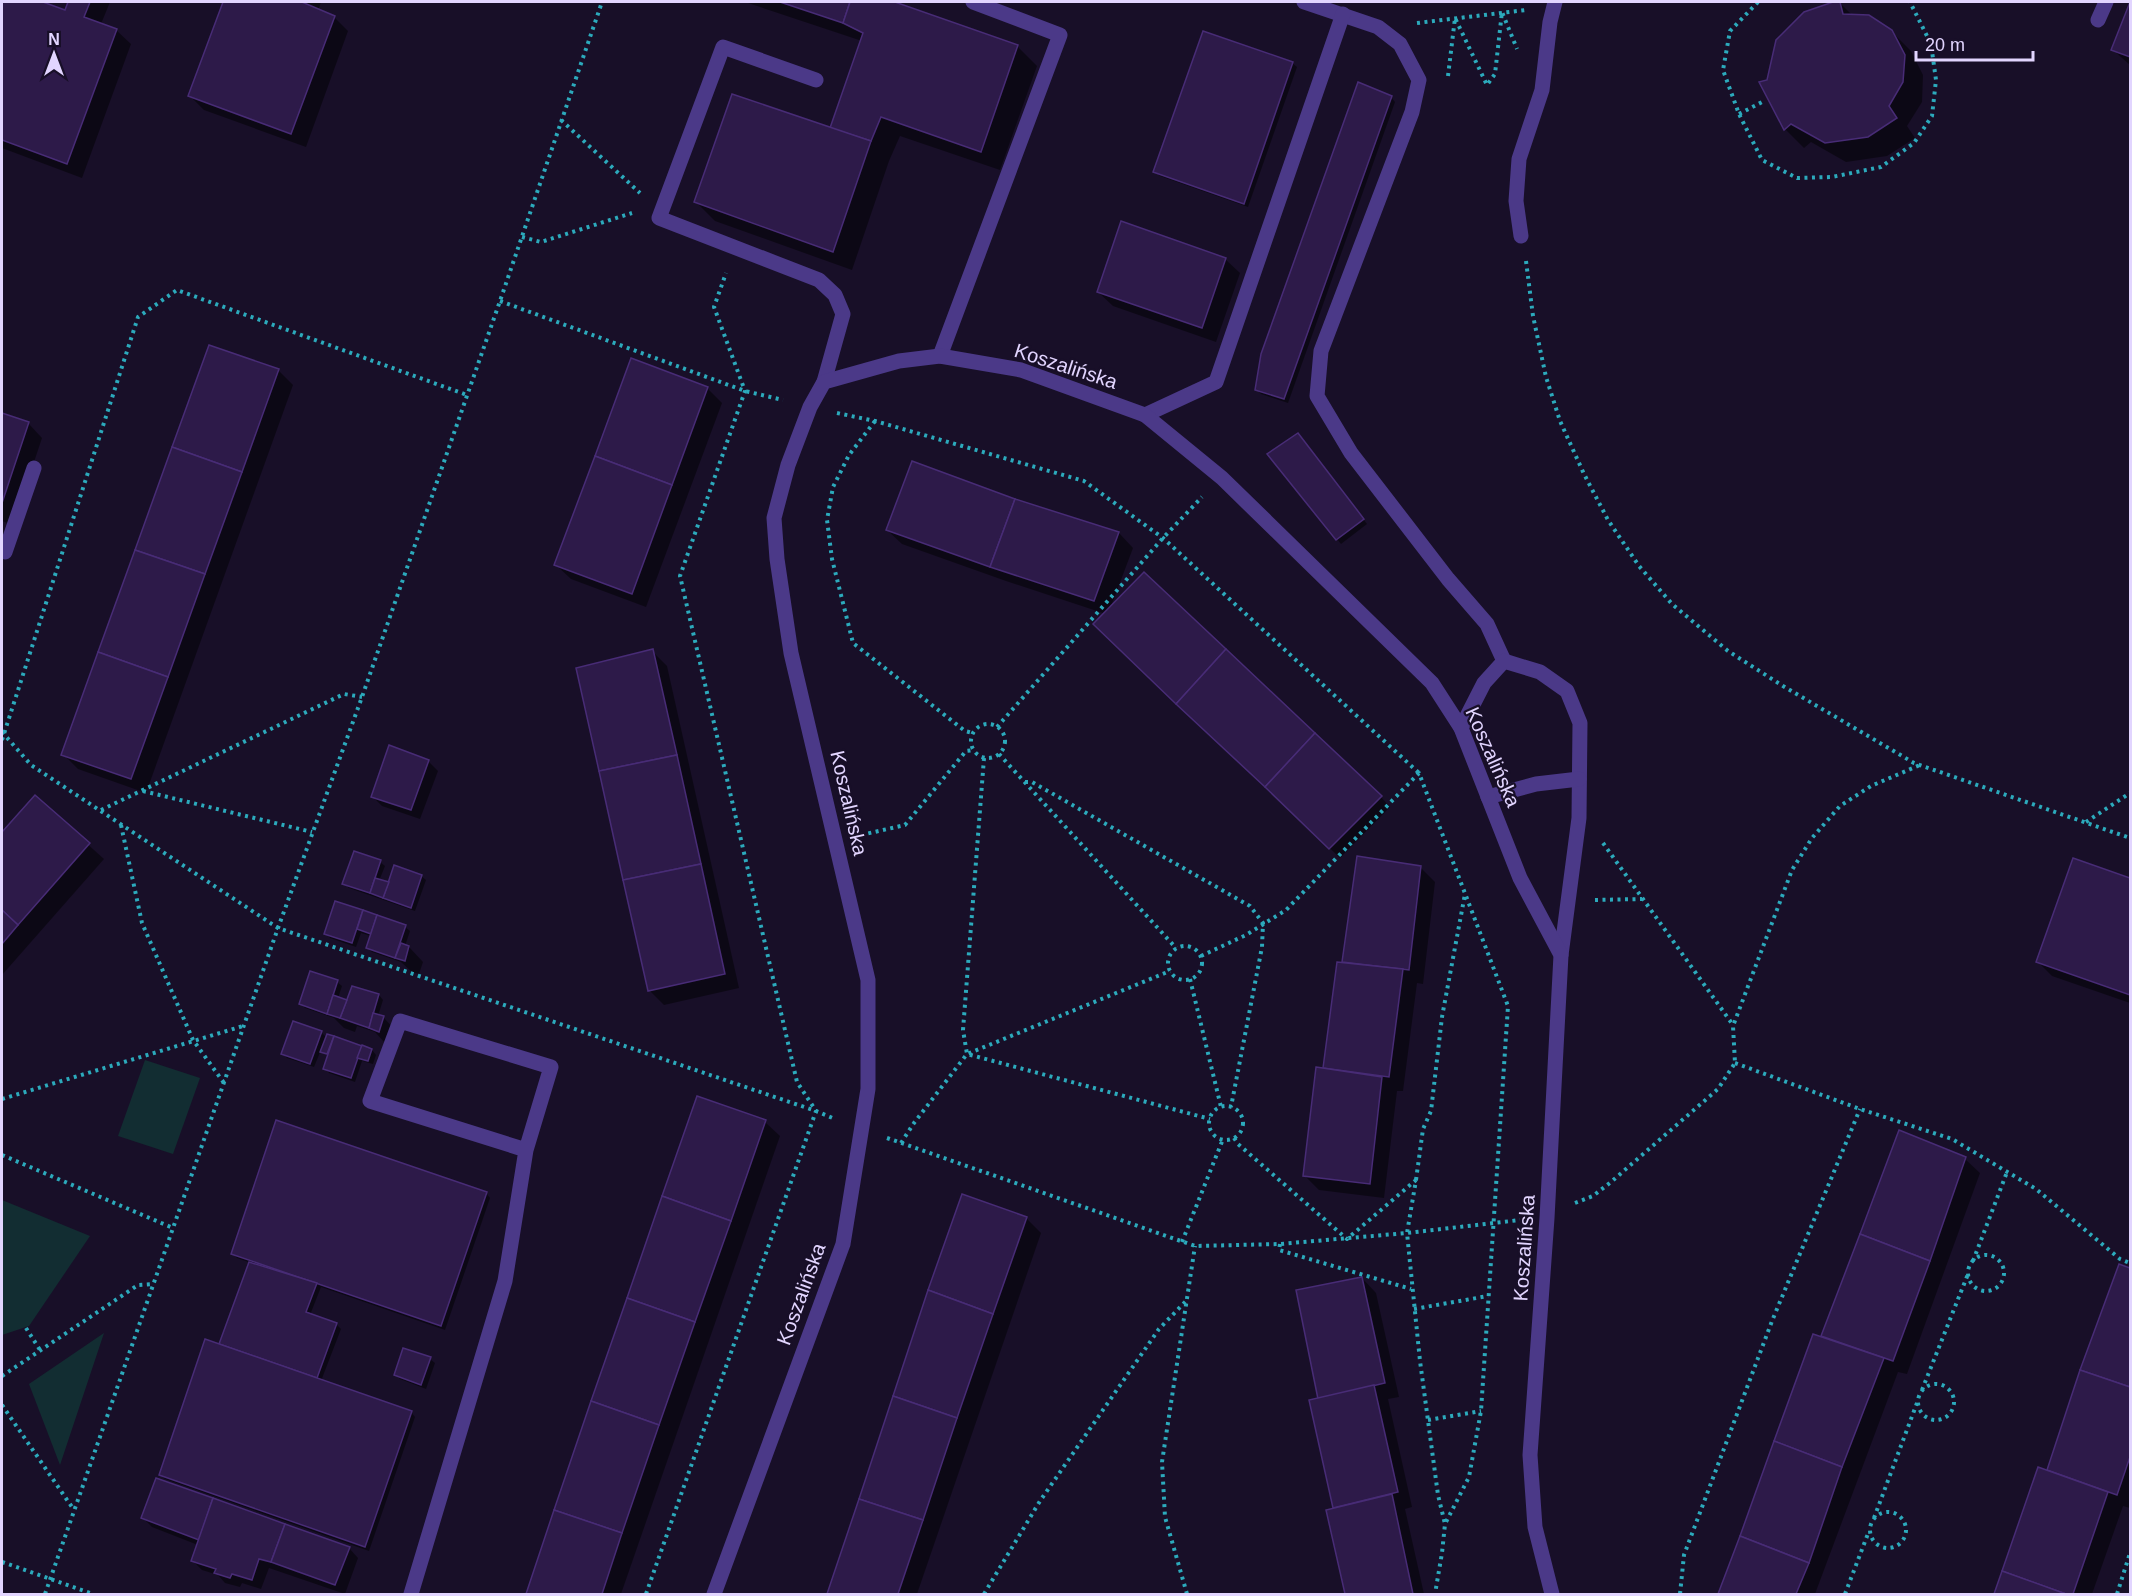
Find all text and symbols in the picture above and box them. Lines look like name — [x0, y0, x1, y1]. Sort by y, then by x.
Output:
north arrow — [24, 24, 84, 84]
scale bar — [1916, 24, 2033, 62]
text: N — [48, 31, 60, 48]
text: 20 m — [1925, 35, 1965, 55]
street label: Koszalińska — [1012, 339, 1121, 393]
street label: Koszalińska — [1461, 704, 1525, 811]
street label: Koszalińska — [826, 749, 872, 858]
street label: Koszalińska — [1509, 1193, 1539, 1302]
street label: Koszalińska — [772, 1239, 830, 1348]

